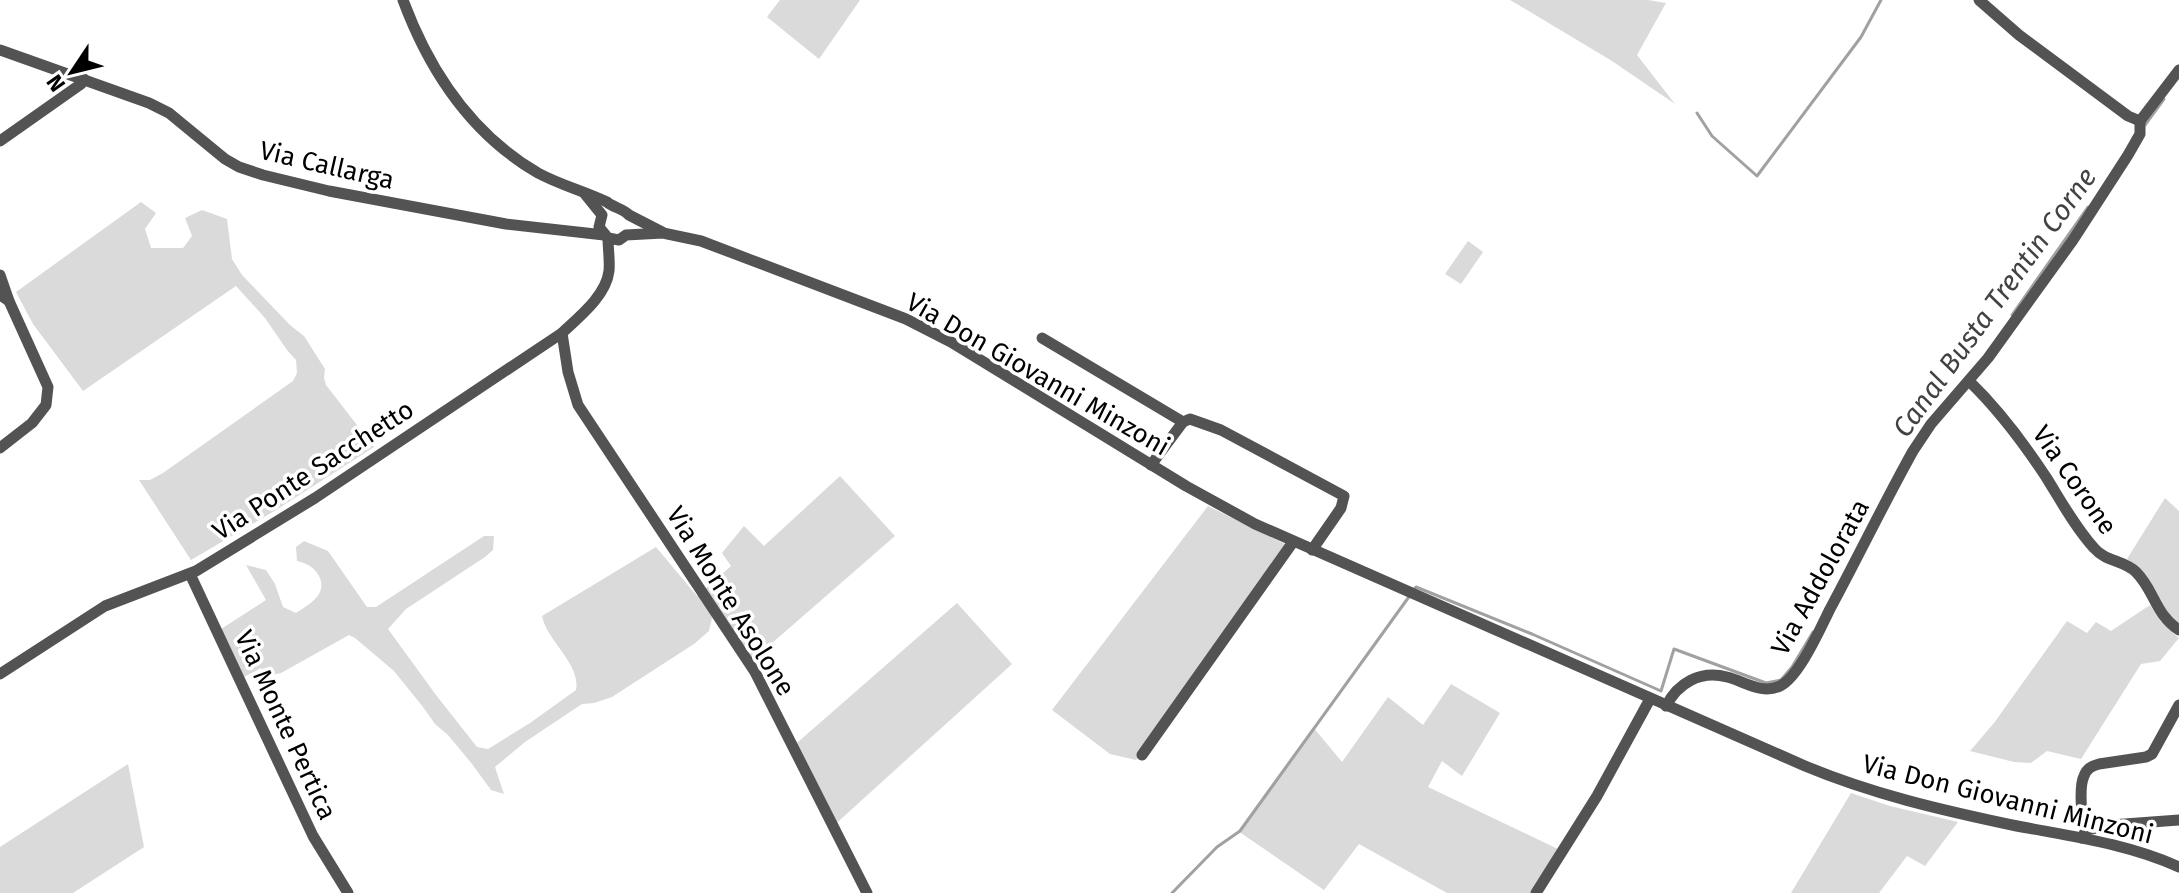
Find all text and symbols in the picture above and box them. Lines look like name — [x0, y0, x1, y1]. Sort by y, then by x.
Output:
north arrow — [32, 32, 112, 112]
text: N — [41, 69, 71, 97]
street label: Via Callarga — [257, 135, 397, 196]
water label: Canal Busta Trentin Corne — [1886, 161, 2103, 443]
street label: Via Don Giovanni Minzoni — [901, 286, 1175, 463]
street label: Via Ponte Sacchetto — [207, 394, 420, 547]
street label: Via Corone — [2026, 420, 2123, 541]
street label: Via Addolorata — [1765, 494, 1876, 661]
street label: Via Monte Asolone — [660, 501, 801, 702]
street label: Via Monte Pertica — [228, 626, 343, 825]
street label: Via Don Giovanni Minzoni — [1859, 748, 2157, 851]

